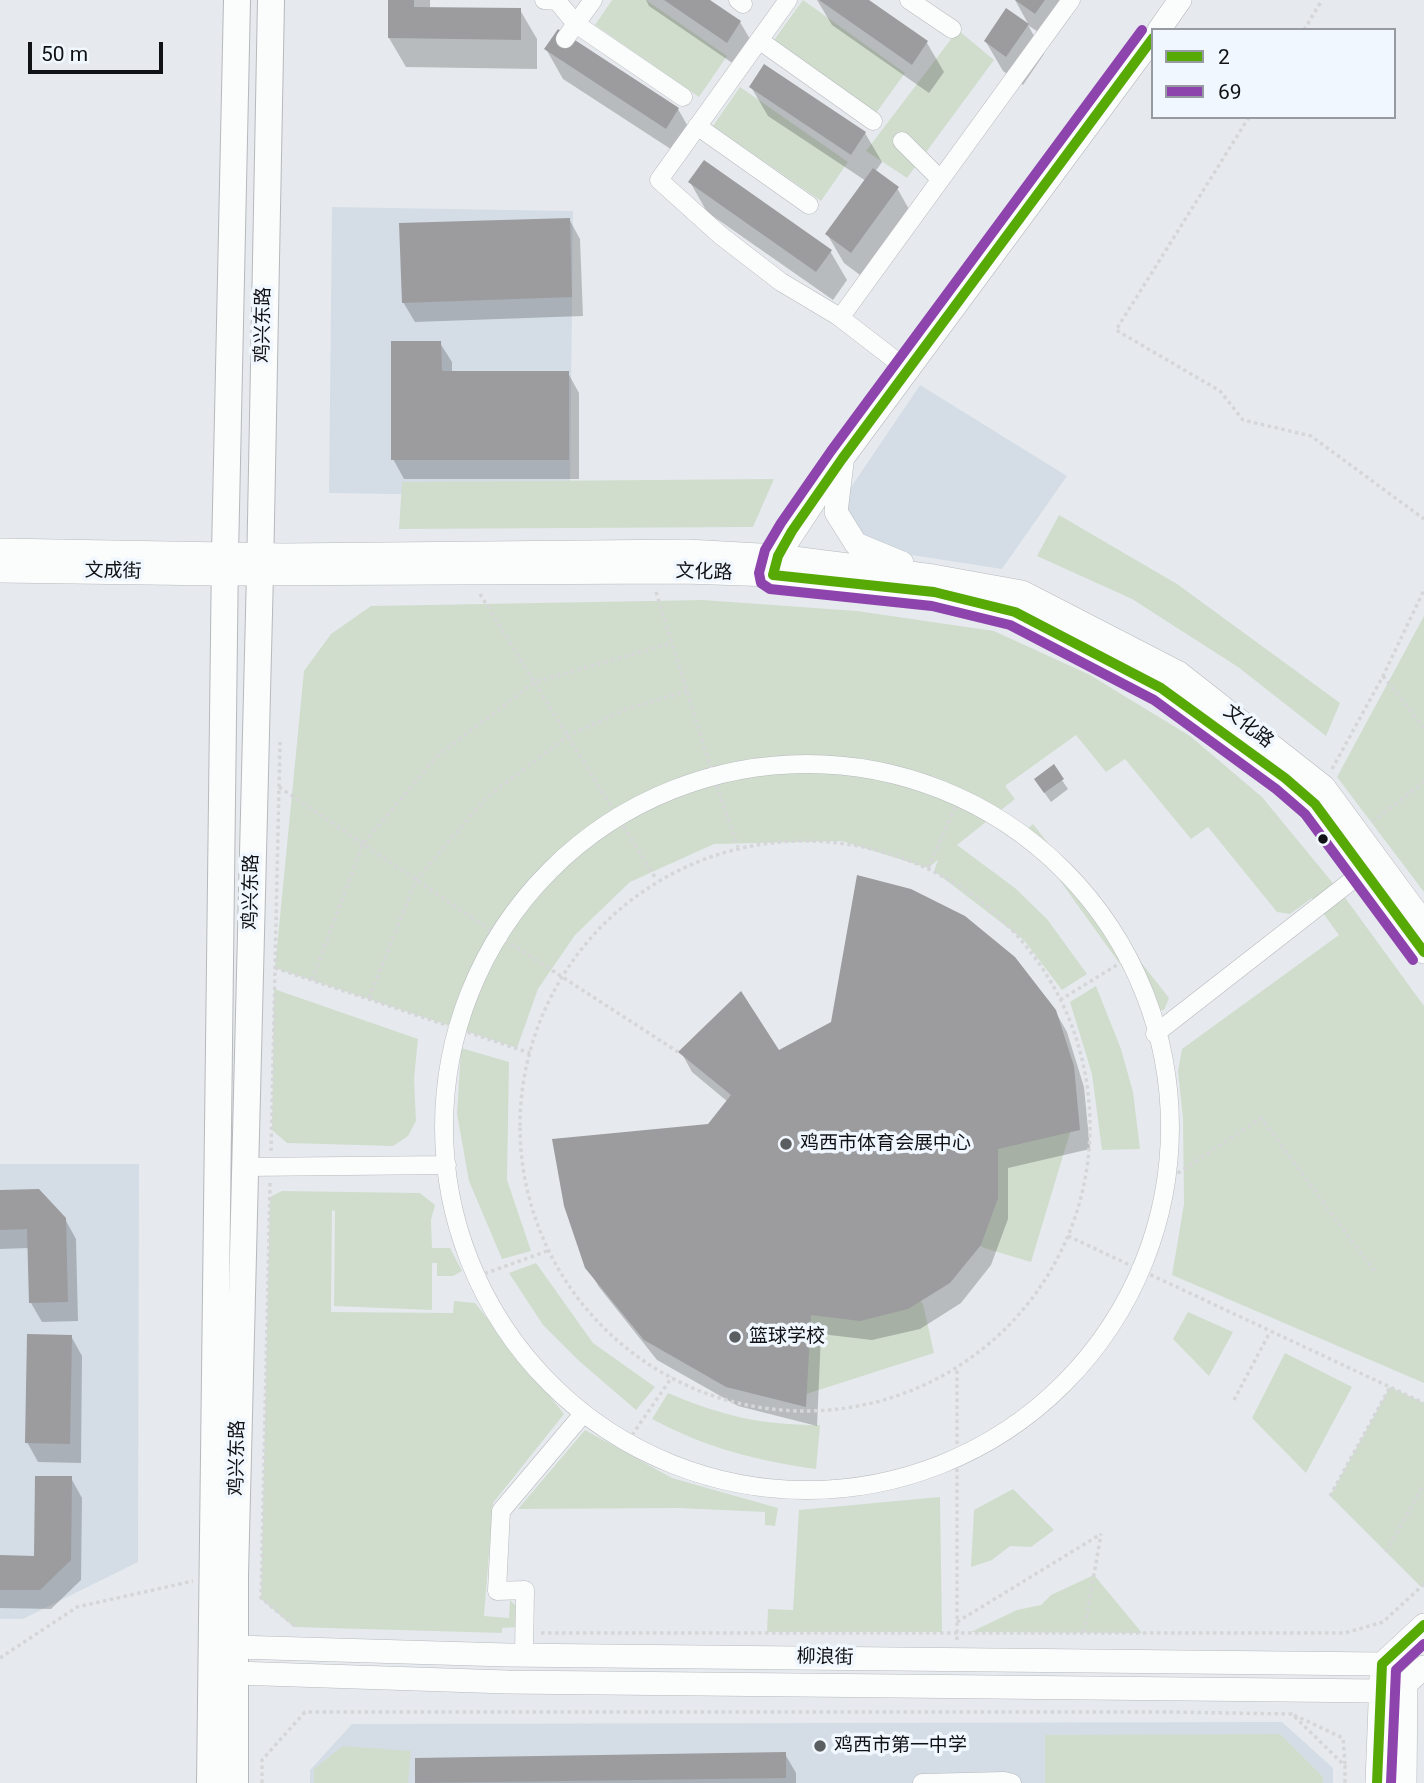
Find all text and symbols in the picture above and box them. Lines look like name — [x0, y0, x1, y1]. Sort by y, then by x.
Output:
scale bar — [32, 28, 166, 72]
legend — [1151, 28, 1396, 119]
text: 50 m — [41, 42, 88, 66]
text: 2 — [1218, 45, 1230, 69]
text: 69 — [1218, 80, 1242, 104]
street label: 鸡兴东路 — [252, 287, 276, 363]
street label: 文成街 — [84, 560, 142, 584]
street label: 文化路 — [675, 561, 733, 585]
street label: 文化路 — [1219, 700, 1277, 754]
unlabelled marker — [1316, 832, 1330, 846]
street label: 鸡兴东路 — [240, 854, 264, 930]
place label: 鸡西市体育会展中心 — [800, 1133, 971, 1155]
marker: 鸡西市体育会展中心 — [778, 1136, 794, 1152]
place label: 篮球学校 — [749, 1326, 825, 1348]
marker: 篮球学校 — [727, 1329, 743, 1345]
street label: 鸡兴东路 — [226, 1420, 250, 1496]
street label: 柳浪街 — [796, 1646, 854, 1670]
place label: 鸡西市第一中学 — [834, 1735, 967, 1757]
marker: 鸡西市第一中学 — [812, 1738, 828, 1754]

